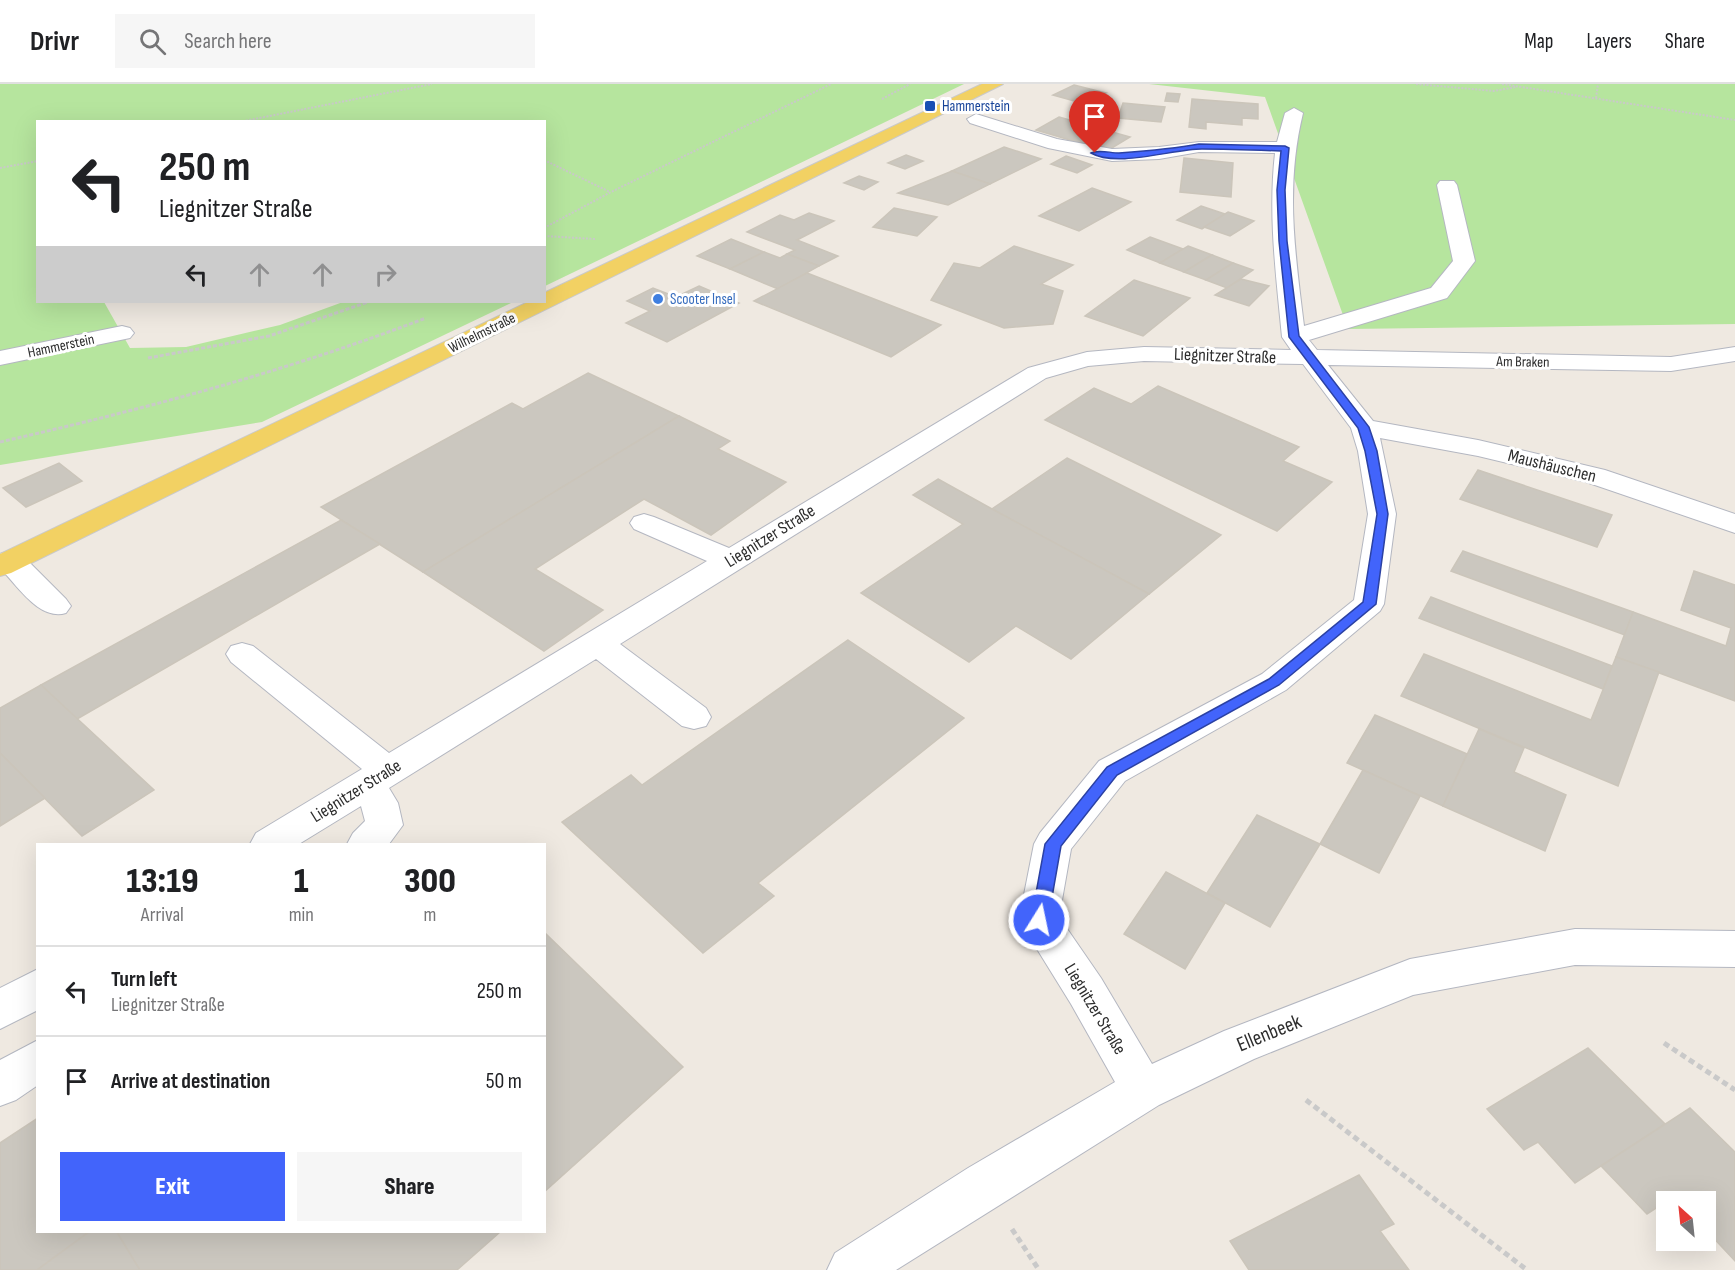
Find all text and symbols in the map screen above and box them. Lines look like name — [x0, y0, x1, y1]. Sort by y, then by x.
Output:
search box — [115, 14, 535, 68]
text: Drivr — [30, 25, 79, 58]
icon: search — [136, 25, 169, 58]
text: Search here — [184, 28, 272, 55]
text: Map — [1524, 29, 1553, 54]
text: Layers — [1586, 29, 1632, 54]
text: Share — [1665, 29, 1705, 54]
pin — [1069, 91, 1120, 153]
place label: Hammerstein — [942, 97, 1010, 116]
marker: Hammerstein — [923, 99, 937, 113]
icon: arrive — [1078, 100, 1111, 133]
text: 250 m — [159, 142, 250, 193]
icon: left — [60, 144, 138, 222]
text: Liegnitzer Straße — [159, 193, 313, 225]
icon: left — [180, 258, 213, 291]
icon: ahead — [243, 258, 276, 291]
icon: ahead — [306, 258, 339, 291]
icon: right — [369, 258, 402, 291]
place label: Scooter Insel — [670, 290, 736, 309]
marker: Scooter Insel — [651, 292, 665, 306]
street label: Wilhelmstraße — [445, 309, 519, 357]
street label: Hammerstein — [26, 330, 96, 362]
street label: Liegnitzer Straße — [1173, 344, 1277, 368]
street label: Am Braken — [1495, 352, 1550, 372]
street label: Maushäuschen — [1506, 445, 1598, 487]
street label: Liegnitzer Straße — [721, 500, 819, 572]
street label: Liegnitzer Straße — [307, 755, 405, 827]
text: 13:19 — [126, 860, 198, 903]
text: 1 — [294, 860, 309, 903]
text: 300 — [404, 860, 456, 903]
position arrow — [1007, 888, 1071, 952]
text: Arrival — [141, 903, 184, 927]
text: min — [289, 903, 314, 927]
text: m — [423, 903, 436, 927]
street label: Liegnitzer Straße — [1060, 960, 1130, 1058]
text: Turn left — [111, 966, 177, 993]
icon: left — [60, 975, 93, 1008]
text: 250 m — [477, 978, 522, 1005]
text: Liegnitzer Straße — [111, 993, 225, 1017]
street label: Ellenbeek — [1233, 1009, 1305, 1057]
icon: arrive — [60, 1065, 93, 1098]
text: Arrive at destination — [111, 1068, 270, 1095]
text: 50 m — [486, 1068, 522, 1095]
button: Exit — [60, 1152, 285, 1221]
button: Share — [297, 1152, 522, 1221]
north arrow — [1656, 1191, 1716, 1251]
map controls — [1656, 1191, 1716, 1251]

